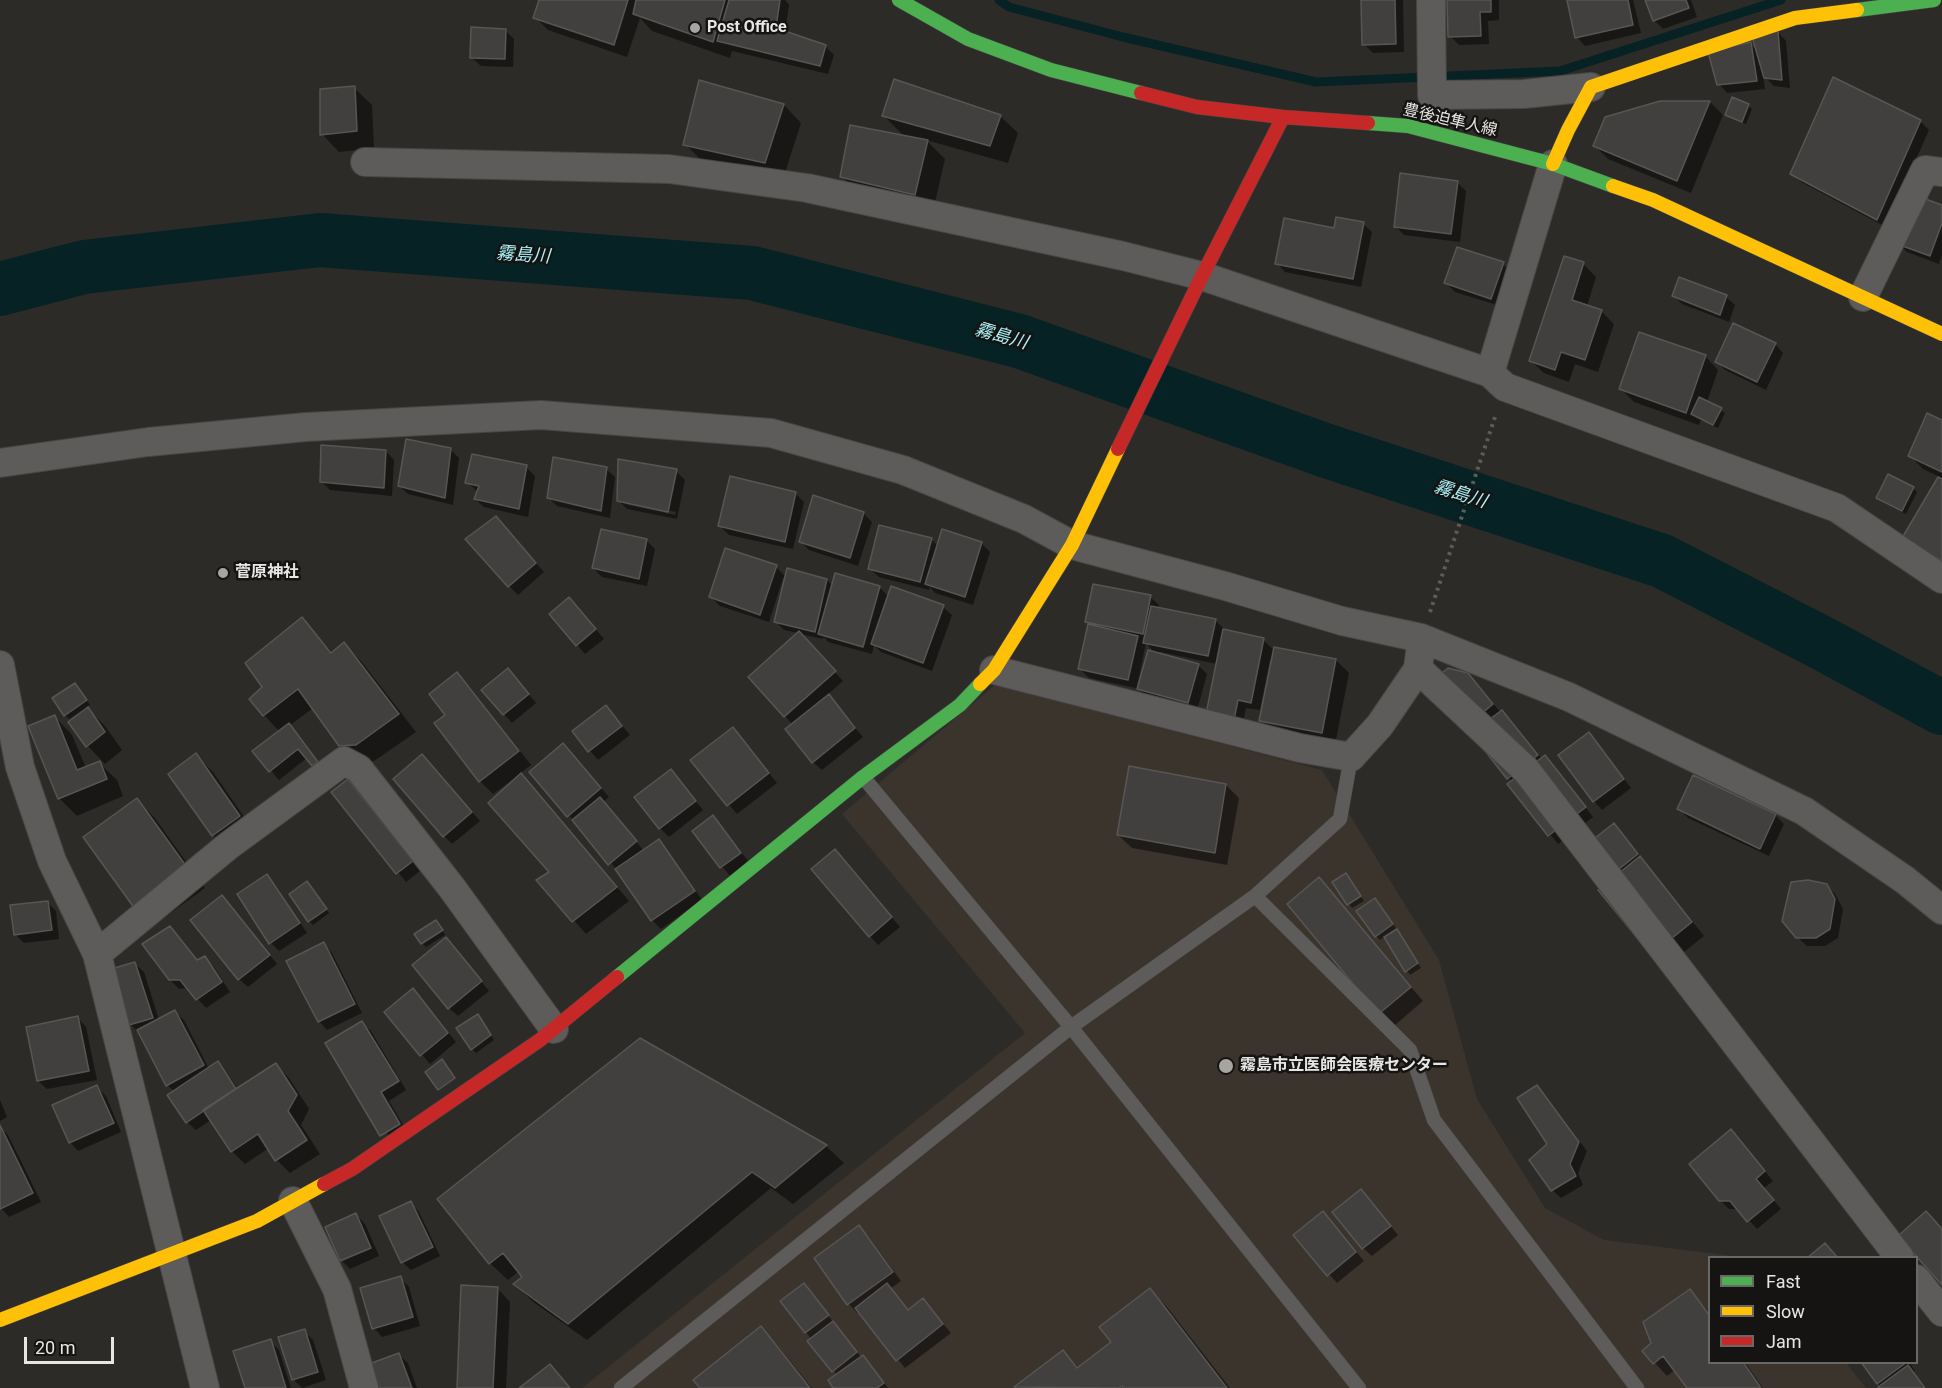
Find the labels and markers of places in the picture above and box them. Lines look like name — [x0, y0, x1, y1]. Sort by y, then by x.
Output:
place label: Post Office — [707, 18, 787, 38]
marker: Post Office — [688, 21, 702, 35]
place label: 菅原神社 — [235, 563, 299, 583]
marker: 菅原神社 — [216, 566, 230, 580]
place label: 霧島市立医師会医療センター — [1240, 1056, 1448, 1076]
marker: 霧島市立医師会医療センター — [1217, 1057, 1235, 1075]

